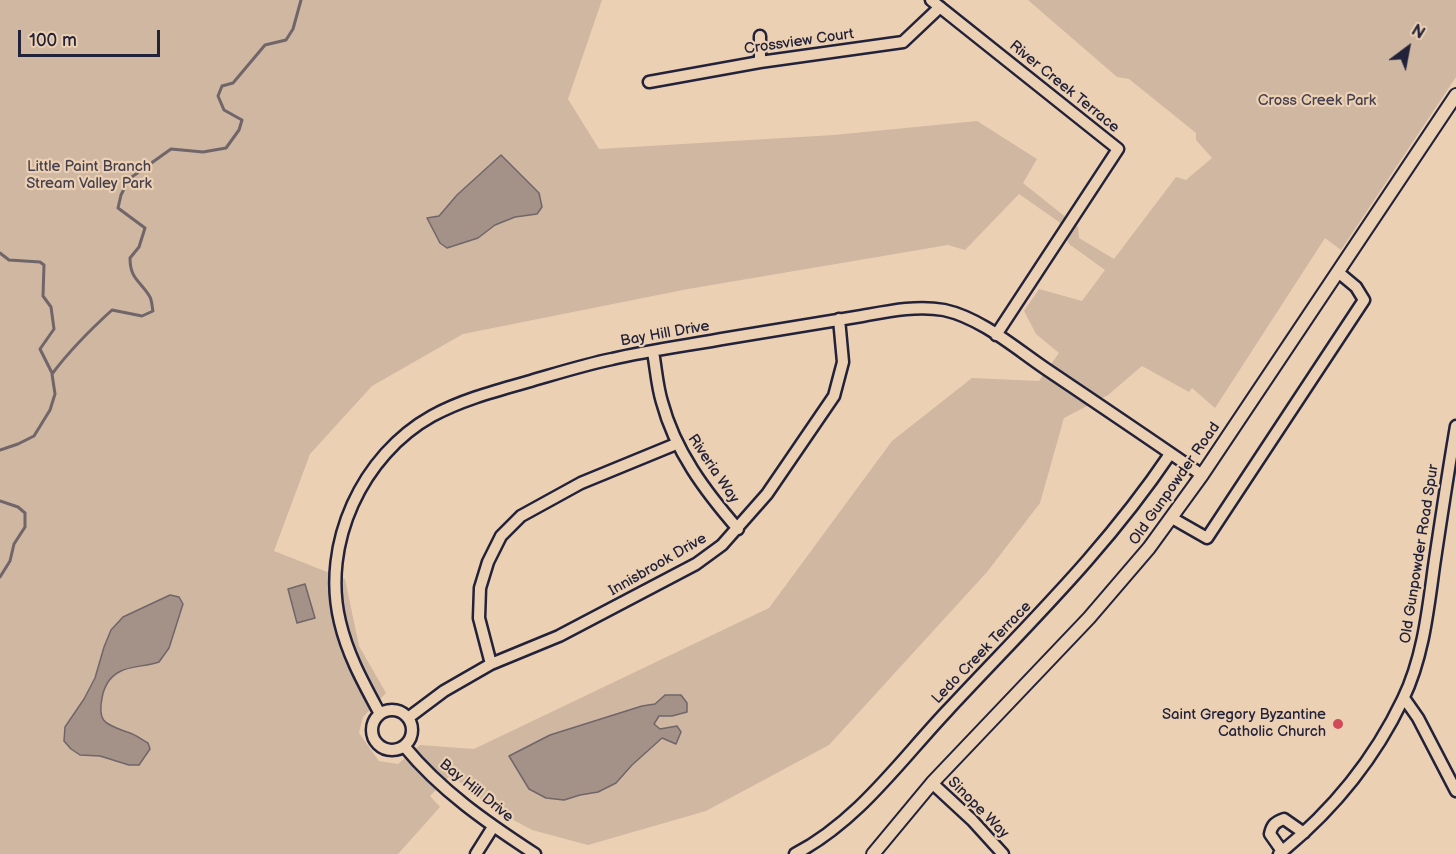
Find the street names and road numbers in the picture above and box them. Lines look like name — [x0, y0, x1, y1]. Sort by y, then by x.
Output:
street label: Crossview Court — [743, 25, 855, 59]
street label: River Creek Terrace — [1005, 37, 1123, 137]
street label: Bay Hill Drive — [619, 317, 711, 351]
street label: Old Gunpowder Road — [1126, 419, 1224, 549]
street label: Riveria Way — [683, 431, 743, 507]
street label: Old Gunpowder Road Spur — [1397, 463, 1443, 645]
street label: Innisbrook Drive — [606, 530, 710, 600]
street label: Ledo Creek Terrace — [928, 598, 1036, 708]
street label: Bay Hill Drive — [435, 756, 517, 826]
street label: Sinope Way — [944, 774, 1012, 842]

